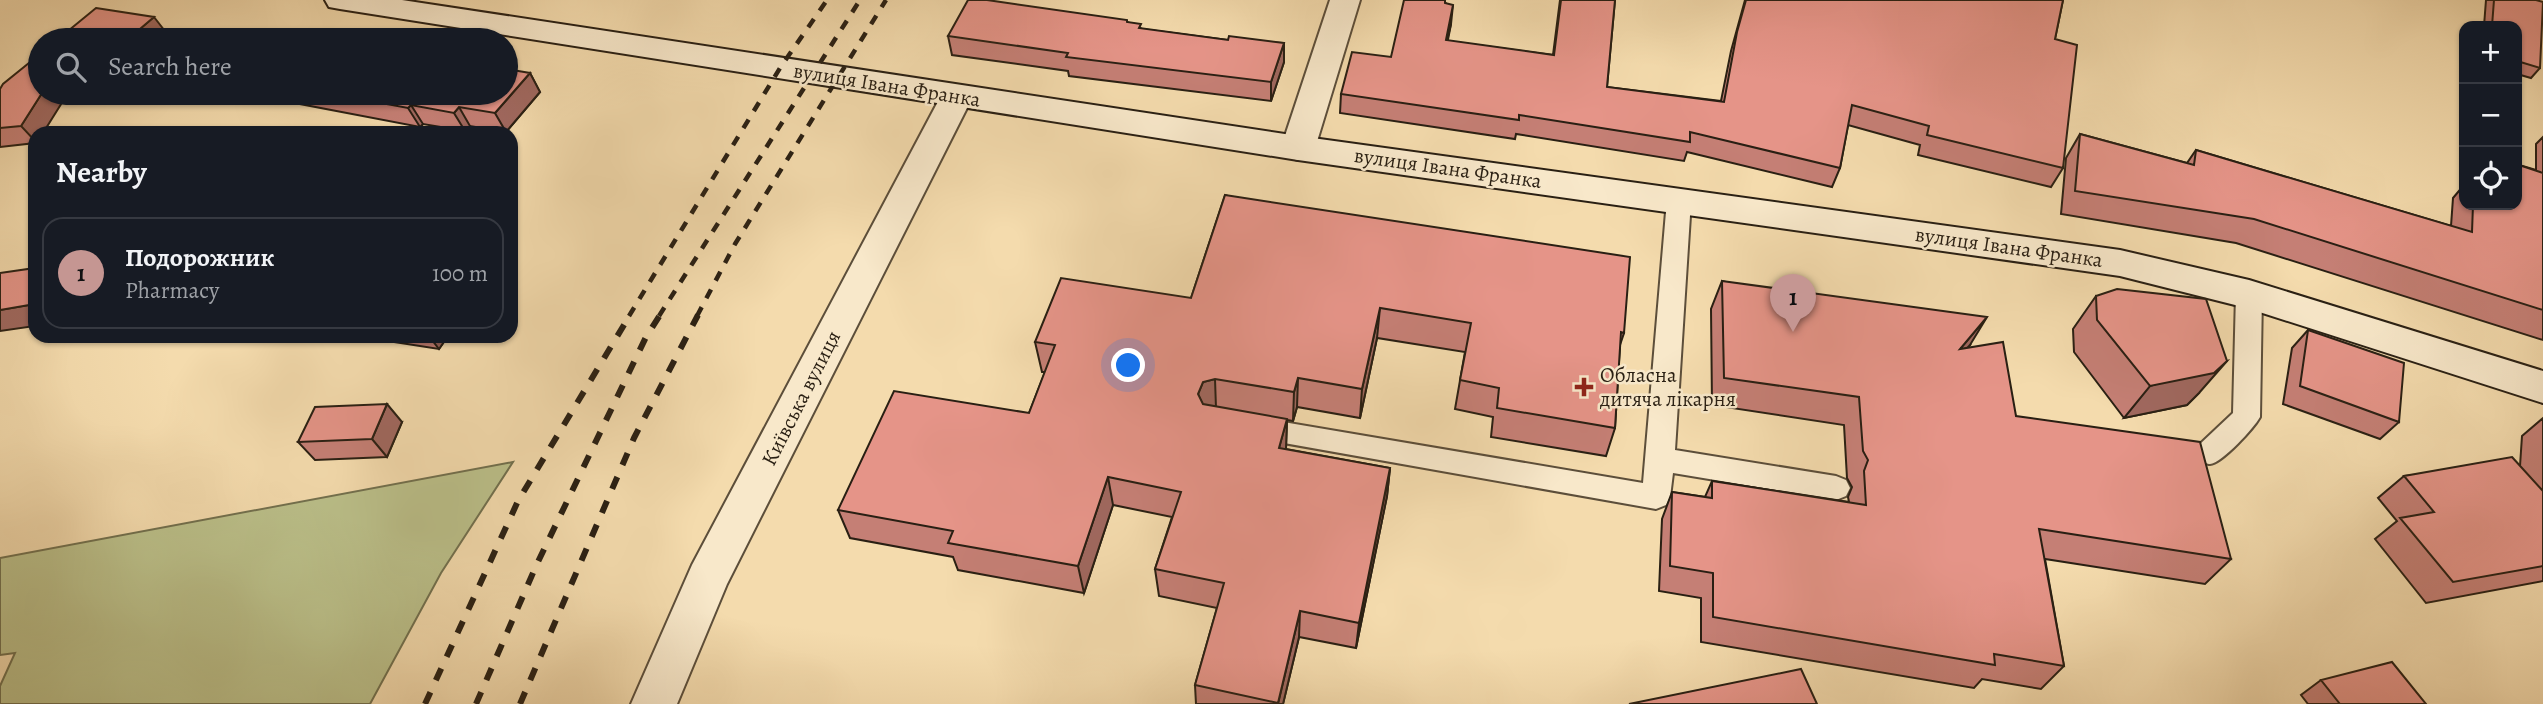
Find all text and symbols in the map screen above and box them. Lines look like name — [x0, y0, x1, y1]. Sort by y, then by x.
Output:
map controls — [2459, 21, 2522, 210]
button: + — [2459, 21, 2522, 84]
search box — [28, 28, 518, 105]
icon: search — [52, 48, 90, 86]
text: Search here — [108, 49, 232, 84]
street label: вулиця Івана Франка — [791, 56, 983, 114]
button: − — [2459, 84, 2522, 147]
street label: вулиця Івана Франка — [1352, 141, 1544, 195]
button: locate — [2459, 147, 2522, 210]
text: Nearby — [56, 152, 147, 192]
street label: вулиця Івана Франка — [1913, 220, 2105, 274]
text: Подорожник — [125, 240, 275, 275]
text: 1 — [77, 258, 85, 289]
text: 100 m — [432, 258, 488, 289]
pin: 1 — [1770, 274, 1816, 332]
text: Pharmacy — [125, 275, 219, 306]
street label: Київська вулиця — [755, 326, 847, 470]
your location — [1111, 348, 1145, 382]
place label: Обласна дитяча лікарня — [1599, 361, 1736, 413]
marker: Обласна дитяча лікарня — [1574, 377, 1594, 397]

